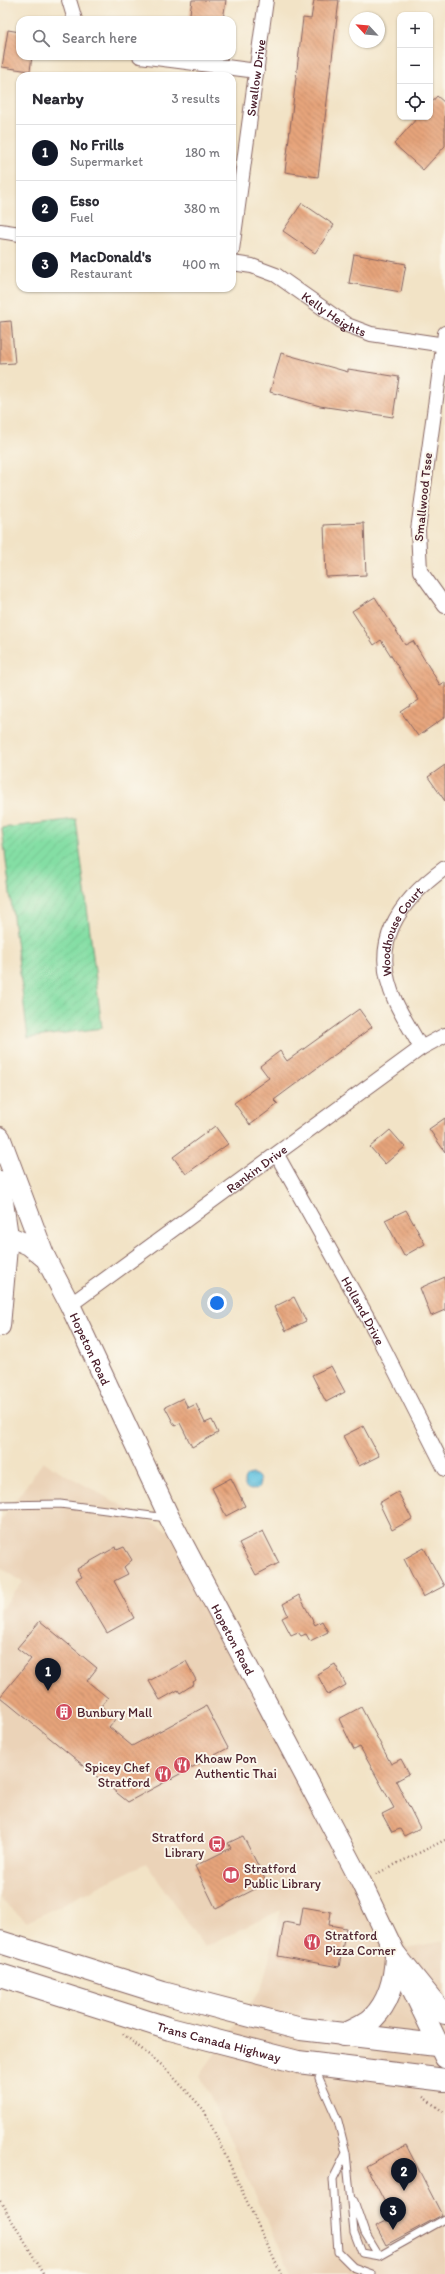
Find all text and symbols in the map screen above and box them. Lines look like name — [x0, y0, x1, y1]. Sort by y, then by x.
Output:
north arrow — [349, 12, 385, 48]
map controls — [397, 12, 433, 120]
button: + — [397, 12, 433, 48]
search box — [16, 16, 236, 60]
icon: search — [30, 27, 52, 49]
text: Search here — [62, 29, 137, 47]
street label: Swallow Drive — [243, 38, 268, 117]
button: − — [397, 48, 433, 84]
button: locate — [397, 84, 433, 120]
text: Nearby — [32, 88, 84, 108]
text: 3 results — [171, 91, 220, 106]
text: No Frills — [70, 136, 124, 154]
text: 1 — [42, 145, 48, 160]
text: 180 m — [185, 145, 220, 160]
text: Supermarket — [70, 154, 143, 169]
text: Esso — [70, 192, 99, 210]
text: 2 — [42, 201, 48, 216]
text: 380 m — [184, 201, 220, 216]
text: Fuel — [70, 210, 94, 225]
text: MacDonald's — [70, 248, 152, 266]
text: 3 — [41, 257, 49, 272]
text: 400 m — [182, 257, 220, 272]
text: Restaurant — [70, 266, 132, 281]
street label: Kelly Heights — [299, 288, 369, 339]
street label: Smallwood Tsse — [411, 452, 435, 542]
street label: Woodhouse Court — [378, 883, 426, 978]
street label: Rankin Drive — [223, 1141, 290, 1196]
street label: Holland Drive — [339, 1274, 388, 1347]
your location — [207, 1293, 227, 1313]
street label: Hopeton Road — [67, 1310, 114, 1387]
street label: Hopeton Road — [208, 1601, 258, 1678]
pin: 1 — [35, 1658, 61, 1691]
building icon: Bunbury Mall — [54, 1702, 74, 1722]
place label: Bunbury Mall — [77, 1705, 153, 1720]
place label: Khoaw Pon Authentic Thai — [195, 1751, 277, 1781]
restaurant icon: Khoaw Pon Authentic Thai — [172, 1755, 192, 1775]
place label: Spicey Chef Stratford — [85, 1760, 150, 1790]
restaurant icon: Spicey Chef Stratford — [153, 1764, 173, 1784]
place label: Stratford Library — [152, 1830, 204, 1860]
bus stop icon: Stratford Library — [207, 1834, 227, 1854]
place label: Stratford Public Library — [244, 1861, 321, 1891]
library icon: Stratford Public Library — [221, 1865, 241, 1885]
place label: Stratford Pizza Corner — [325, 1928, 396, 1958]
restaurant icon: Stratford Pizza Corner — [302, 1932, 322, 1952]
street label: Trans Canada Highway — [155, 2018, 283, 2065]
pin: 2 — [391, 2158, 417, 2191]
pin: 3 — [380, 2197, 406, 2230]

